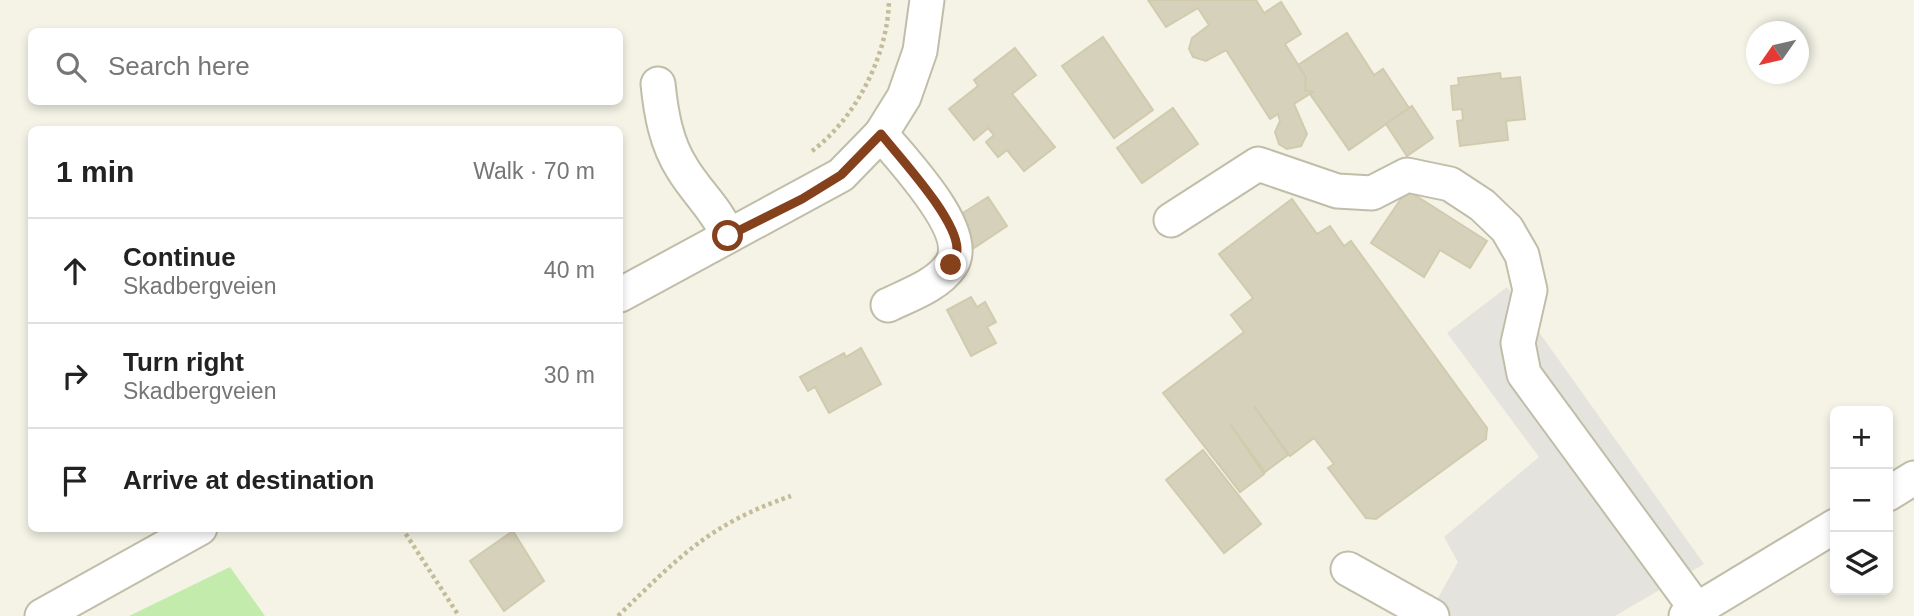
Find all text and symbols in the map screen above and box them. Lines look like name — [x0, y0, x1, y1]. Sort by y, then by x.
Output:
north arrow — [1746, 21, 1809, 84]
search box — [28, 28, 623, 105]
icon: search — [52, 48, 90, 86]
text: Search here — [108, 51, 250, 81]
text: 1 min — [56, 155, 134, 188]
text: Walk · 70 m — [473, 158, 595, 184]
route start — [712, 220, 743, 251]
text: Continue — [123, 242, 236, 272]
route end — [935, 249, 966, 280]
icon: ahead — [56, 252, 94, 290]
text: 40 m — [544, 257, 595, 283]
text: Skadbergveien — [123, 273, 276, 299]
text: Turn right — [123, 347, 244, 377]
icon: right — [56, 357, 94, 395]
text: 30 m — [544, 362, 595, 388]
text: Skadbergveien — [123, 378, 276, 404]
map controls — [1830, 406, 1893, 595]
button: + — [1830, 406, 1893, 469]
icon: arrive — [56, 462, 94, 500]
text: Arrive at destination — [123, 465, 374, 495]
button: − — [1830, 469, 1893, 532]
button: layers — [1830, 532, 1893, 595]

